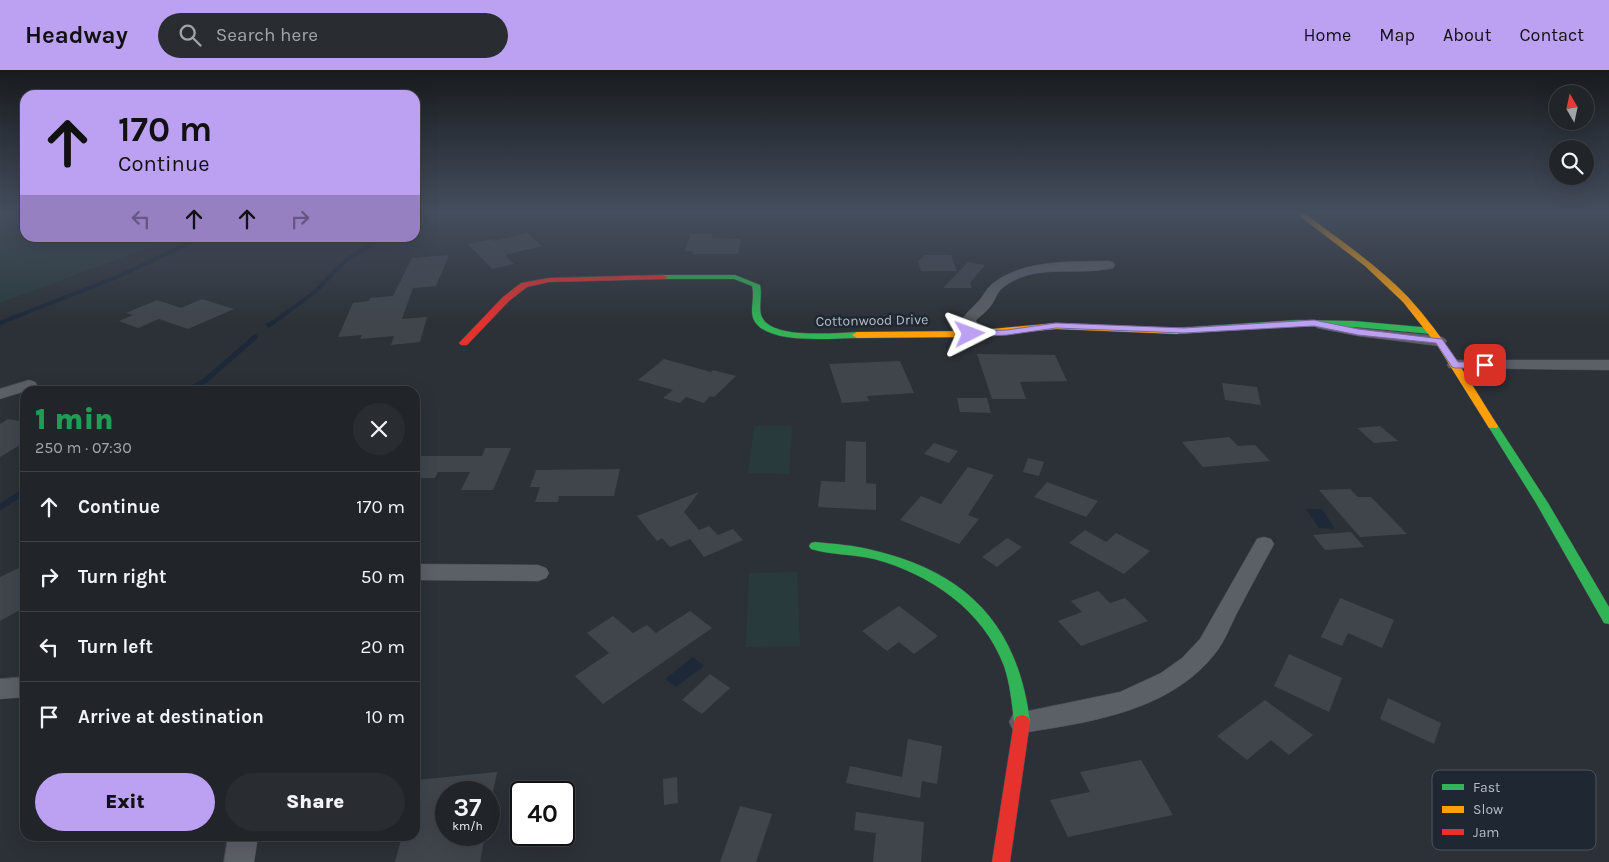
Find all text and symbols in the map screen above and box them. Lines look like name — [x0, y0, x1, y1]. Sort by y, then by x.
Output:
search box — [158, 13, 508, 58]
text: Headway — [25, 21, 128, 49]
icon: search — [176, 21, 204, 49]
text: Search here — [216, 24, 318, 46]
text: Home — [1303, 24, 1351, 46]
text: Map — [1379, 24, 1415, 46]
text: About — [1443, 24, 1492, 46]
text: Contact — [1520, 24, 1584, 46]
north arrow — [1549, 85, 1594, 130]
map controls — [1549, 85, 1594, 185]
text: 170 m — [118, 109, 212, 150]
icon: ahead — [35, 110, 100, 175]
button: search — [1549, 140, 1594, 185]
text: Continue — [118, 151, 210, 177]
icon: left — [127, 205, 155, 233]
icon: ahead — [180, 205, 208, 233]
icon: ahead — [233, 205, 261, 233]
icon: right — [286, 205, 314, 233]
position arrow — [943, 307, 995, 359]
street label: Cottonwood Drive — [816, 311, 928, 330]
pin — [1464, 344, 1506, 386]
icon: arrive — [1471, 351, 1499, 379]
text: 1 min — [35, 401, 114, 437]
button: close — [353, 403, 405, 455]
text: 250 m · 07:30 — [35, 438, 132, 457]
icon: ahead — [35, 493, 63, 521]
text: Continue — [78, 496, 160, 518]
text: 170 m — [356, 496, 405, 518]
icon: right — [35, 563, 63, 591]
text: Turn right — [78, 566, 167, 588]
text: 50 m — [361, 566, 405, 588]
icon: left — [35, 633, 63, 661]
text: Turn left — [78, 636, 153, 658]
text: 20 m — [360, 636, 405, 658]
icon: arrive — [35, 703, 63, 731]
text: Arrive at destination — [78, 706, 264, 728]
text: 10 m — [365, 706, 405, 728]
legend — [1432, 770, 1596, 850]
button: Exit — [35, 773, 215, 831]
button: Share — [225, 773, 405, 831]
text: Fast — [1473, 779, 1500, 796]
speed limit sign: 40 — [510, 781, 575, 846]
text: 37 — [453, 793, 481, 822]
text: Slow — [1473, 801, 1503, 818]
text: km/h — [452, 819, 483, 833]
text: Jam — [1473, 824, 1499, 841]

